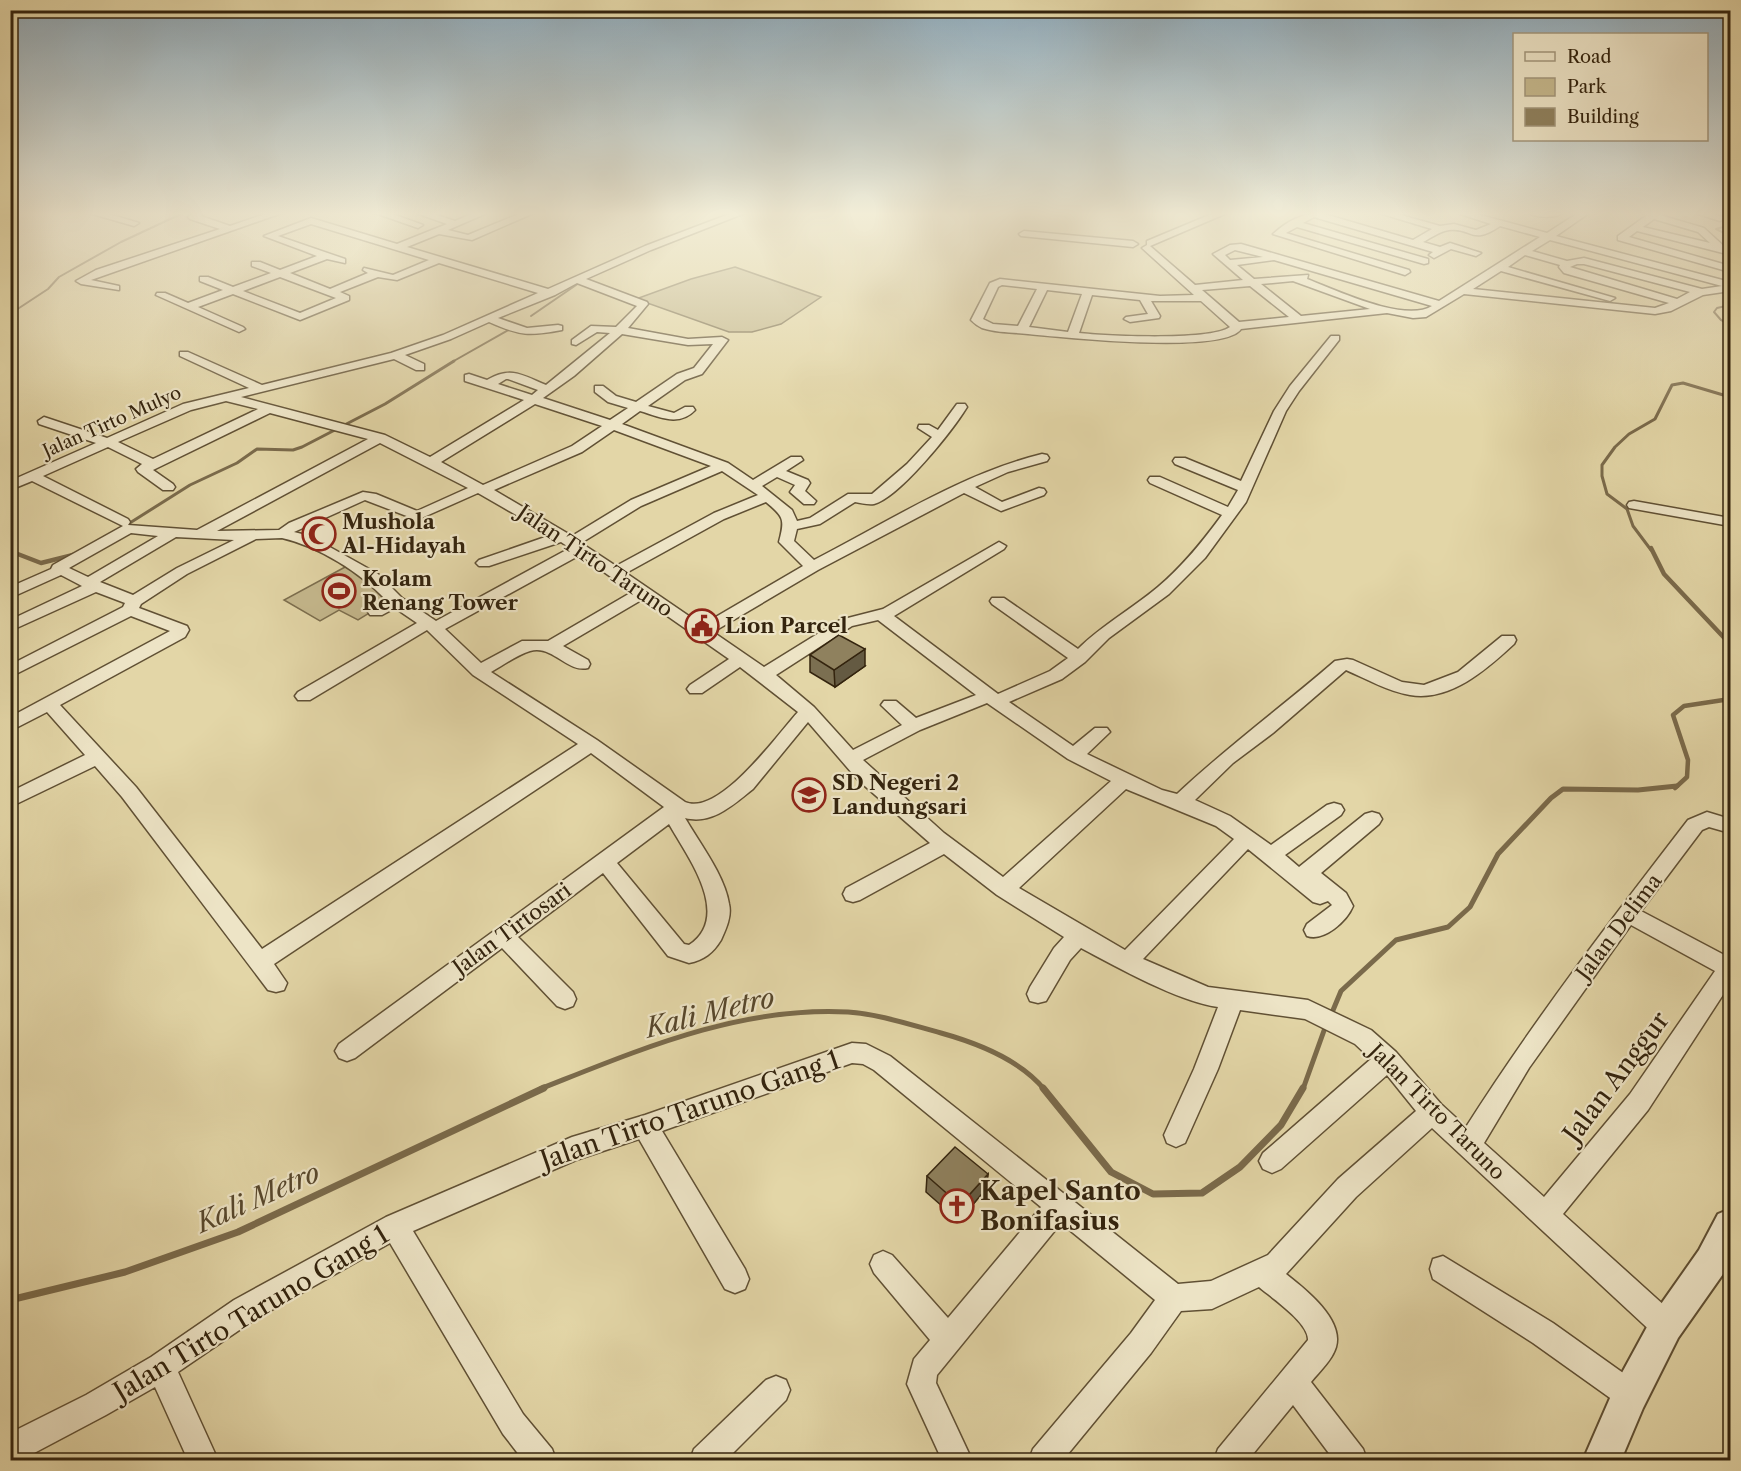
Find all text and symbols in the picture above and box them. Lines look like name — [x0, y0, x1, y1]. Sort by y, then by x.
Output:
legend — [1513, 33, 1708, 141]
text: Road — [1567, 46, 1612, 68]
text: Park — [1567, 76, 1608, 98]
text: Building — [1567, 106, 1639, 128]
street label: Jalan Tirto Mulyo — [37, 382, 185, 464]
street label: Jalan Tirto Taruno — [510, 498, 678, 622]
place label: Mushola Al-Hidayah — [341, 509, 467, 558]
mosque icon: Mushola Al-Hidayah — [301, 516, 337, 552]
place label: Kolam Renang Tower — [362, 566, 519, 615]
sports icon: Kolam Renang Tower — [321, 573, 357, 609]
public building icon: Lion Parcel — [684, 608, 720, 644]
place label: Lion Parcel — [725, 613, 848, 638]
place label: SD Negeri 2 Landungsari — [832, 770, 968, 819]
school or university icon: SD Negeri 2 Landungsari — [791, 777, 827, 813]
street label: Jalan Delima — [1569, 868, 1667, 987]
street label: Jalan Tirtosari — [445, 877, 576, 982]
water label: Kali Metro — [640, 981, 778, 1045]
street label: Jalan Anggur — [1554, 1005, 1676, 1152]
street label: Jalan Tirto Taruno — [1362, 1036, 1511, 1185]
street label: Jalan Tirto Taruno Gang 1 — [532, 1044, 844, 1178]
water label: Kali Metro — [189, 1156, 325, 1240]
place label: Kapel Santo Bonifasius — [980, 1175, 1141, 1237]
church icon: Kapel Santo Bonifasius — [939, 1188, 975, 1224]
street label: Jalan Tirto Taruno Gang 1 — [104, 1218, 394, 1410]

